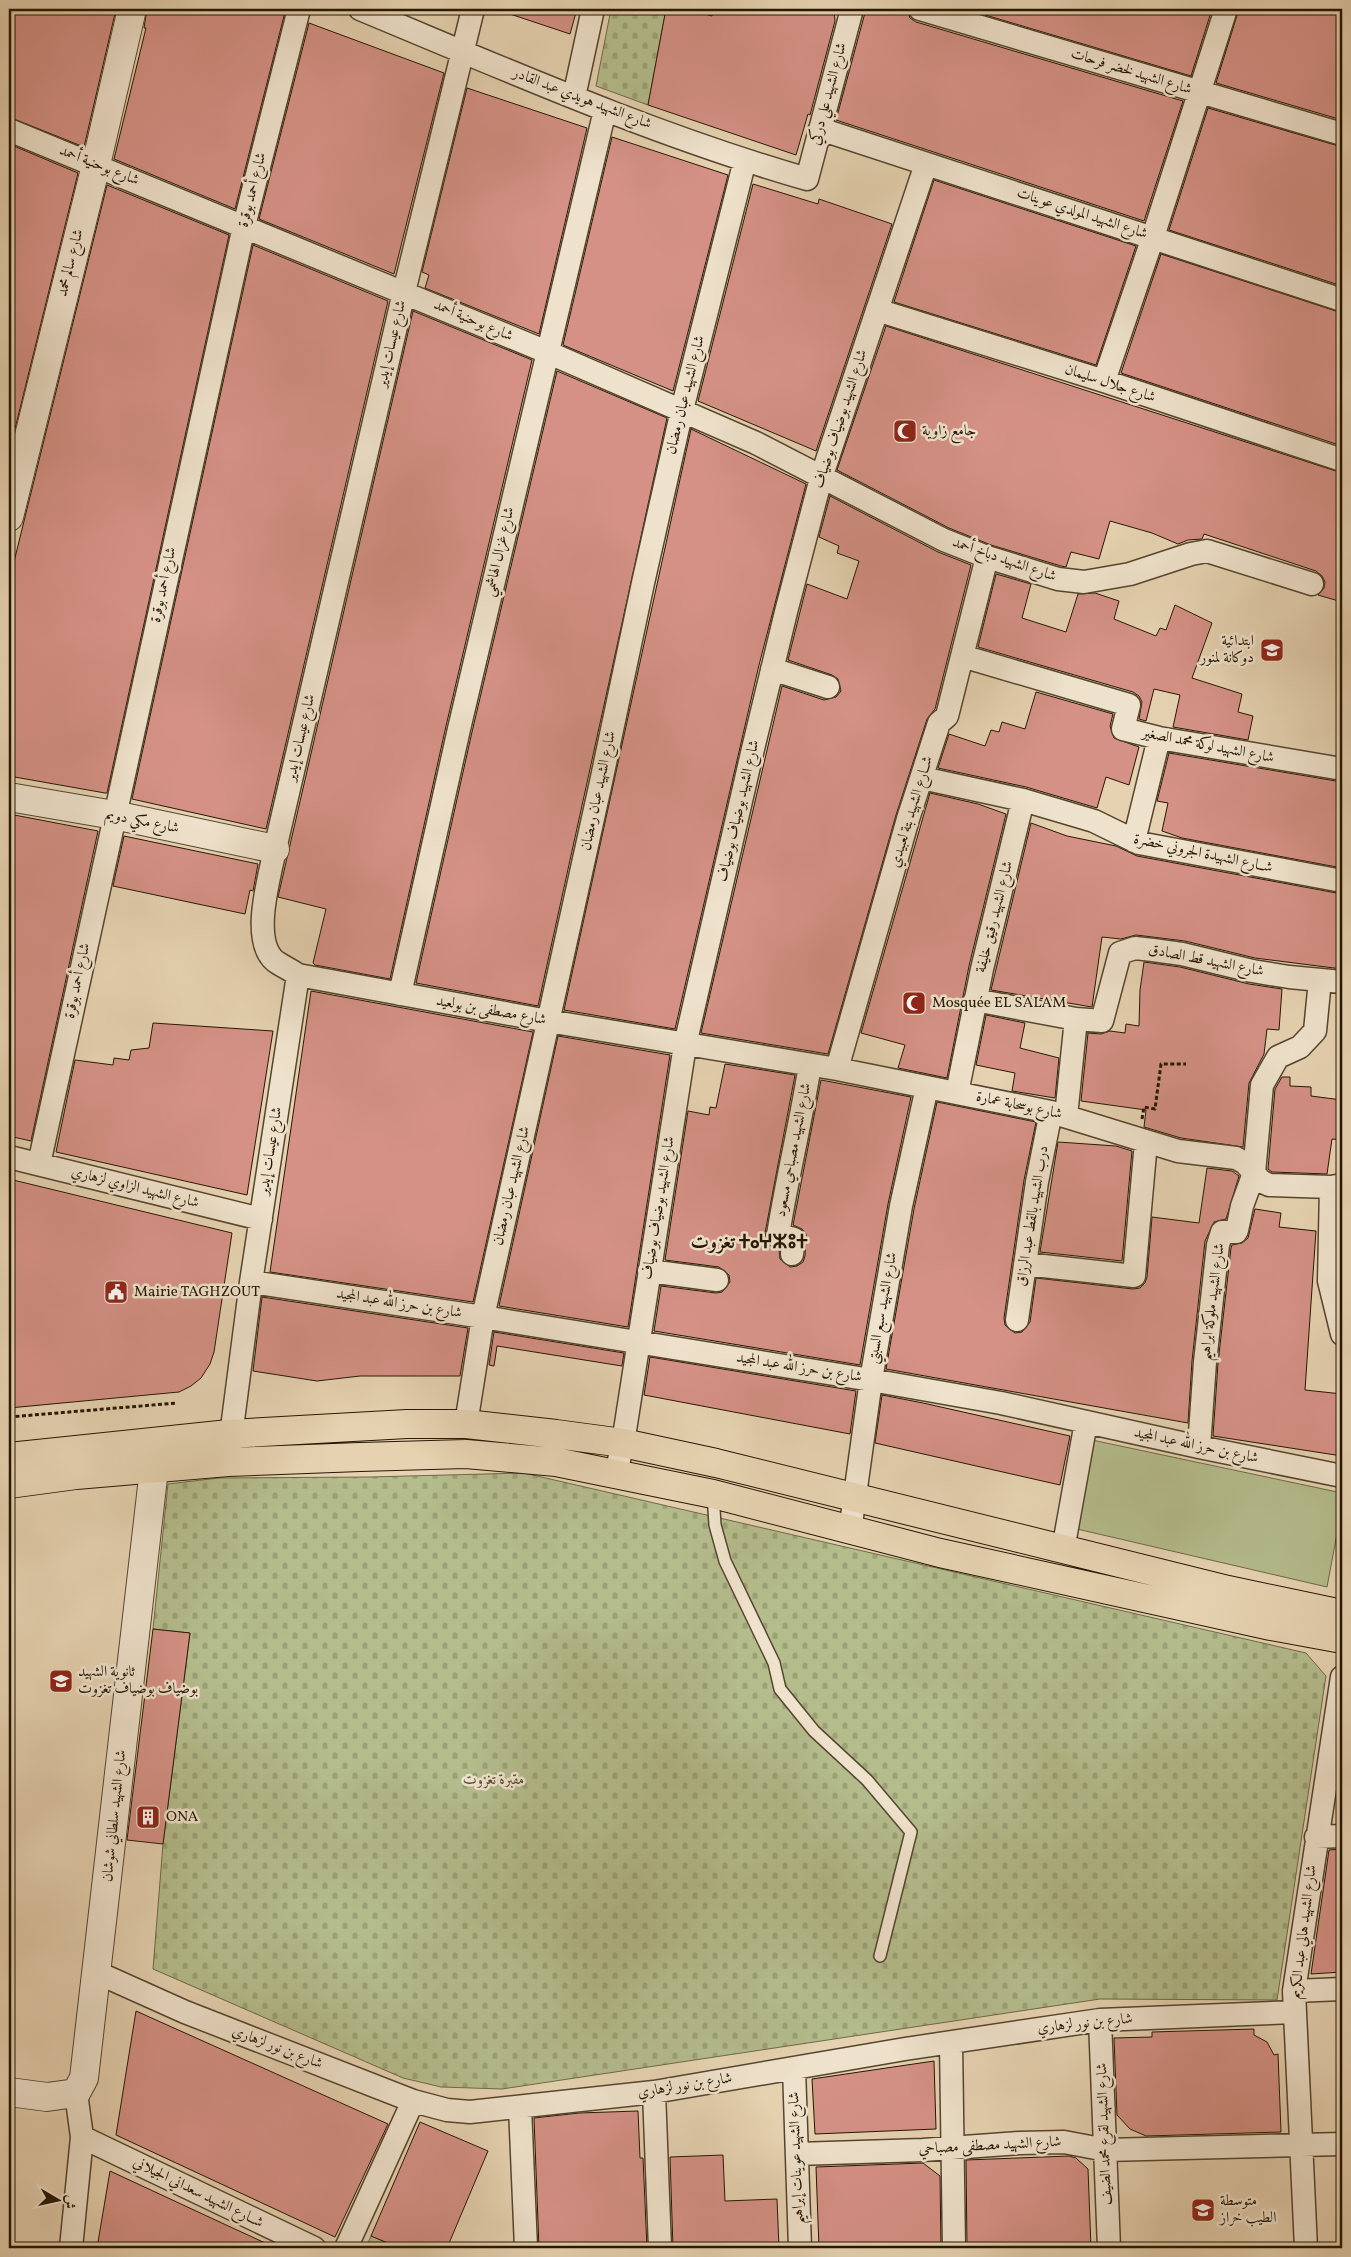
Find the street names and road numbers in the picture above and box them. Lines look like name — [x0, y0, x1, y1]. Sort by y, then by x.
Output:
street label: شارع الشهيد علي دركي — [804, 40, 855, 148]
street label: شارع الشهيد لخضر فرحات — [1068, 44, 1194, 101]
street label: شارع الشهيد هويدي عبد القادر — [507, 62, 655, 136]
street label: شارع بوحنية أحمد — [56, 139, 143, 192]
street label: شارع أحمد بوقرة — [232, 150, 273, 230]
street label: شارع الشهيد المولدي عوينات — [1013, 183, 1150, 246]
street label: شارع سالم محمد — [53, 227, 90, 299]
street label: شارع بوحنية أحمد — [430, 293, 517, 348]
street label: شارع عيسات إيدير — [371, 298, 413, 392]
street label: شارع الشهيد عبان رمضان — [661, 333, 712, 457]
street label: شارع الشهيد بوضياف بوضياف — [809, 347, 874, 491]
street label: شارع جلال سليمان — [1061, 359, 1158, 410]
street label: شارع غزال الهاشمي — [479, 505, 522, 599]
street label: شارع الشهيد دباخ أحمد — [949, 530, 1059, 589]
street label: شارع أحمد بوقرة — [144, 545, 183, 625]
street label: شارع عيسات إيدير — [280, 692, 322, 786]
street label: شارع الشهيد لوكة محمد الصغير — [1138, 723, 1276, 770]
street label: شارع الشهيد عبان رمضان — [576, 729, 623, 853]
street label: شارع الشهيد بوضياف بوضياف — [712, 738, 767, 884]
street label: شــارع الشهيد بتة لعبيدي — [885, 754, 940, 871]
street label: شارع مكي دويم — [103, 805, 181, 841]
street label: شــارع الشهيدة الجروني خضرة — [1131, 829, 1274, 880]
street label: شارع الشهيد رقيق خليفة — [971, 859, 1020, 975]
street label: شارع الشهيد قط الصادق — [1146, 940, 1265, 983]
street label: شارع أحمد بوقرة — [58, 941, 97, 1021]
street label: شارع مصطفى بن بولعيد — [434, 991, 548, 1032]
street label: شارع الشهيد مصباحي مسعود — [771, 1081, 818, 1219]
street label: شارع بوسحابة عمارة — [974, 1087, 1064, 1126]
street label: شارع عيسات إيدير — [253, 1106, 289, 1199]
street label: شارع الشهيد عبان رمضان — [488, 1124, 537, 1248]
street label: شارع الشهيد بوضياف بوضياف — [637, 1135, 682, 1281]
street label: درب الشهيد بالقط عبد الرزاق — [1012, 1144, 1054, 1288]
street label: شارع الشهيد الزاوي لزهاري — [69, 1162, 201, 1215]
street label: شارع الشهيد ملوكة ابراهيم — [1195, 1242, 1234, 1362]
street label: شارع الشهيد سبع السبتي — [863, 1251, 905, 1366]
street label: شارع بن حرز الله عبد المجيد — [334, 1281, 464, 1325]
street label: شارع بن حرز الله عبد المجيد — [734, 1345, 864, 1389]
street label: شارع بن حرز الله عبد المجيد — [1131, 1420, 1261, 1470]
street label: شارع الشهيد سلطاني شوشان — [98, 1749, 133, 1883]
street label: شارع الشهيد هالي عبد الكريم — [1285, 1864, 1324, 2000]
street label: شارع بن نور لزهاري — [1036, 2009, 1134, 2040]
street label: شارع بن نور لزهاري — [228, 2021, 325, 2076]
street label: شارع الشهيد لقرع محمد الضيف — [1092, 2063, 1119, 2205]
street label: شارع بن نور لزهاري — [636, 2068, 734, 2105]
street label: شارع الشهيد عوينات إبراهيم — [784, 2091, 813, 2224]
street label: شارع الشهيد مصطفى مصباحي — [918, 2132, 1062, 2161]
street label: شــارع الشهيد سعداني الجيلاني — [129, 2152, 267, 2235]

